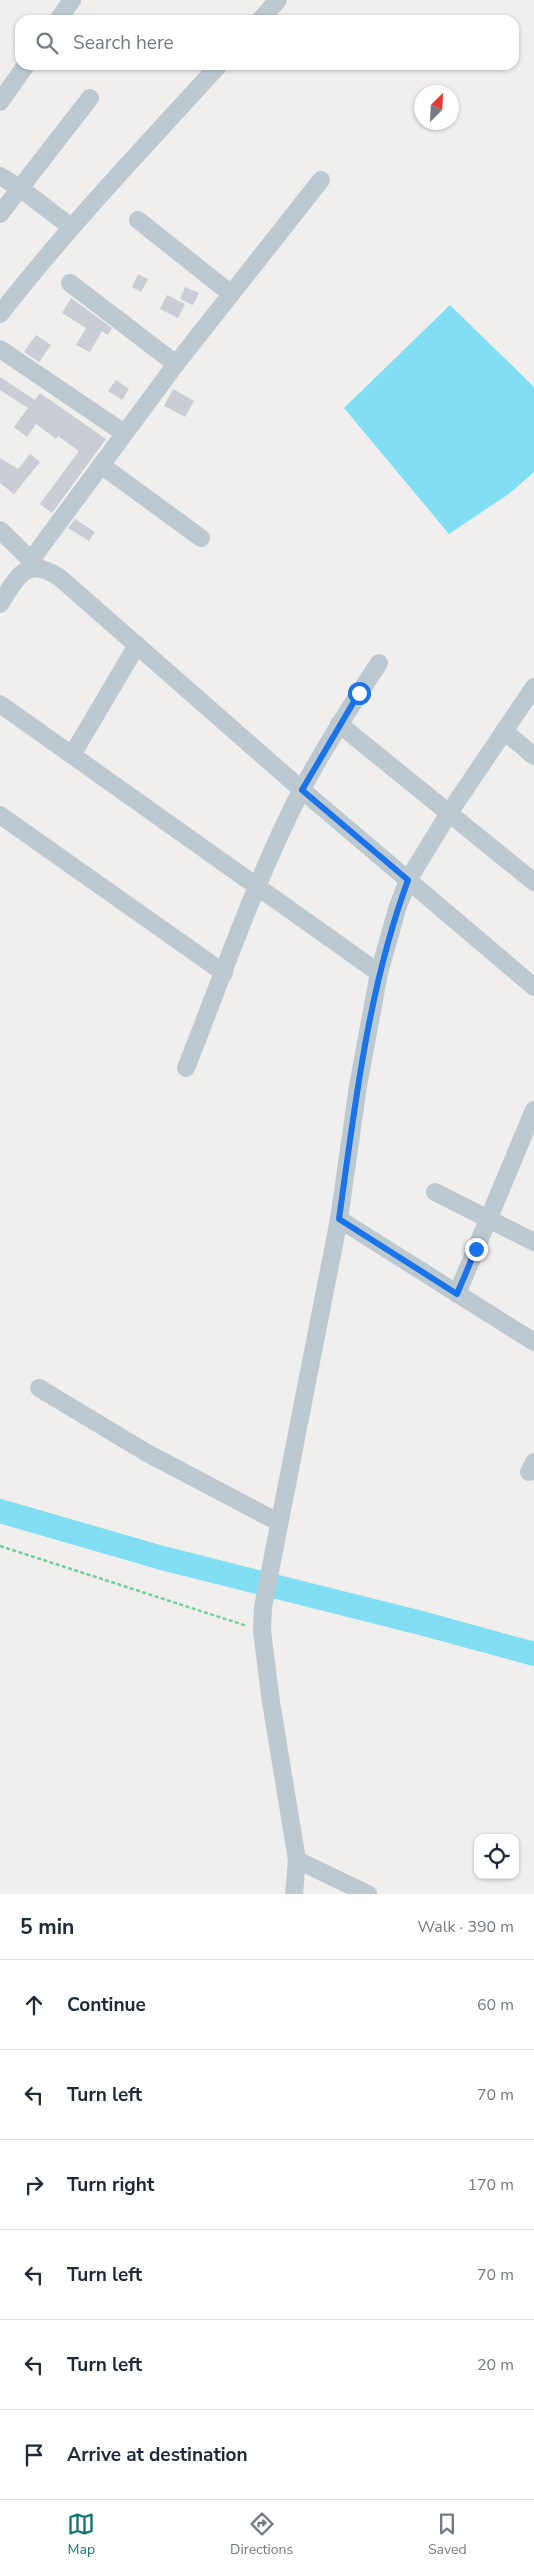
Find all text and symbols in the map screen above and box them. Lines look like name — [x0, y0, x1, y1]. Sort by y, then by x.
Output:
search box — [15, 15, 519, 70]
icon: search — [33, 29, 61, 57]
text: Search here — [73, 30, 174, 56]
north arrow — [414, 85, 459, 130]
route start — [348, 682, 371, 705]
route end — [465, 1238, 488, 1261]
map controls — [474, 1834, 519, 1879]
button: locate — [474, 1834, 519, 1879]
text: 5 min — [20, 1913, 74, 1941]
text: Walk · 390 m — [418, 1916, 514, 1938]
icon: ahead — [20, 1991, 48, 2019]
text: Continue — [67, 1992, 146, 2018]
text: 60 m — [477, 1994, 514, 2016]
icon: left — [20, 2081, 48, 2109]
text: Turn left — [67, 2082, 142, 2108]
text: 70 m — [477, 2084, 514, 2106]
icon: right — [20, 2171, 48, 2199]
text: Turn right — [67, 2172, 154, 2198]
text: 170 m — [467, 2174, 514, 2196]
icon: left — [20, 2261, 48, 2289]
text: Turn left — [67, 2262, 142, 2288]
text: 70 m — [477, 2264, 514, 2286]
icon: left — [20, 2351, 48, 2379]
text: Turn left — [67, 2352, 142, 2378]
text: 20 m — [477, 2354, 514, 2376]
icon: arrive — [20, 2441, 48, 2469]
text: Arrive at destination — [67, 2442, 248, 2468]
tab: Map — [67, 2510, 95, 2559]
tab: Directions — [230, 2510, 293, 2559]
tab: Saved — [428, 2510, 467, 2559]

